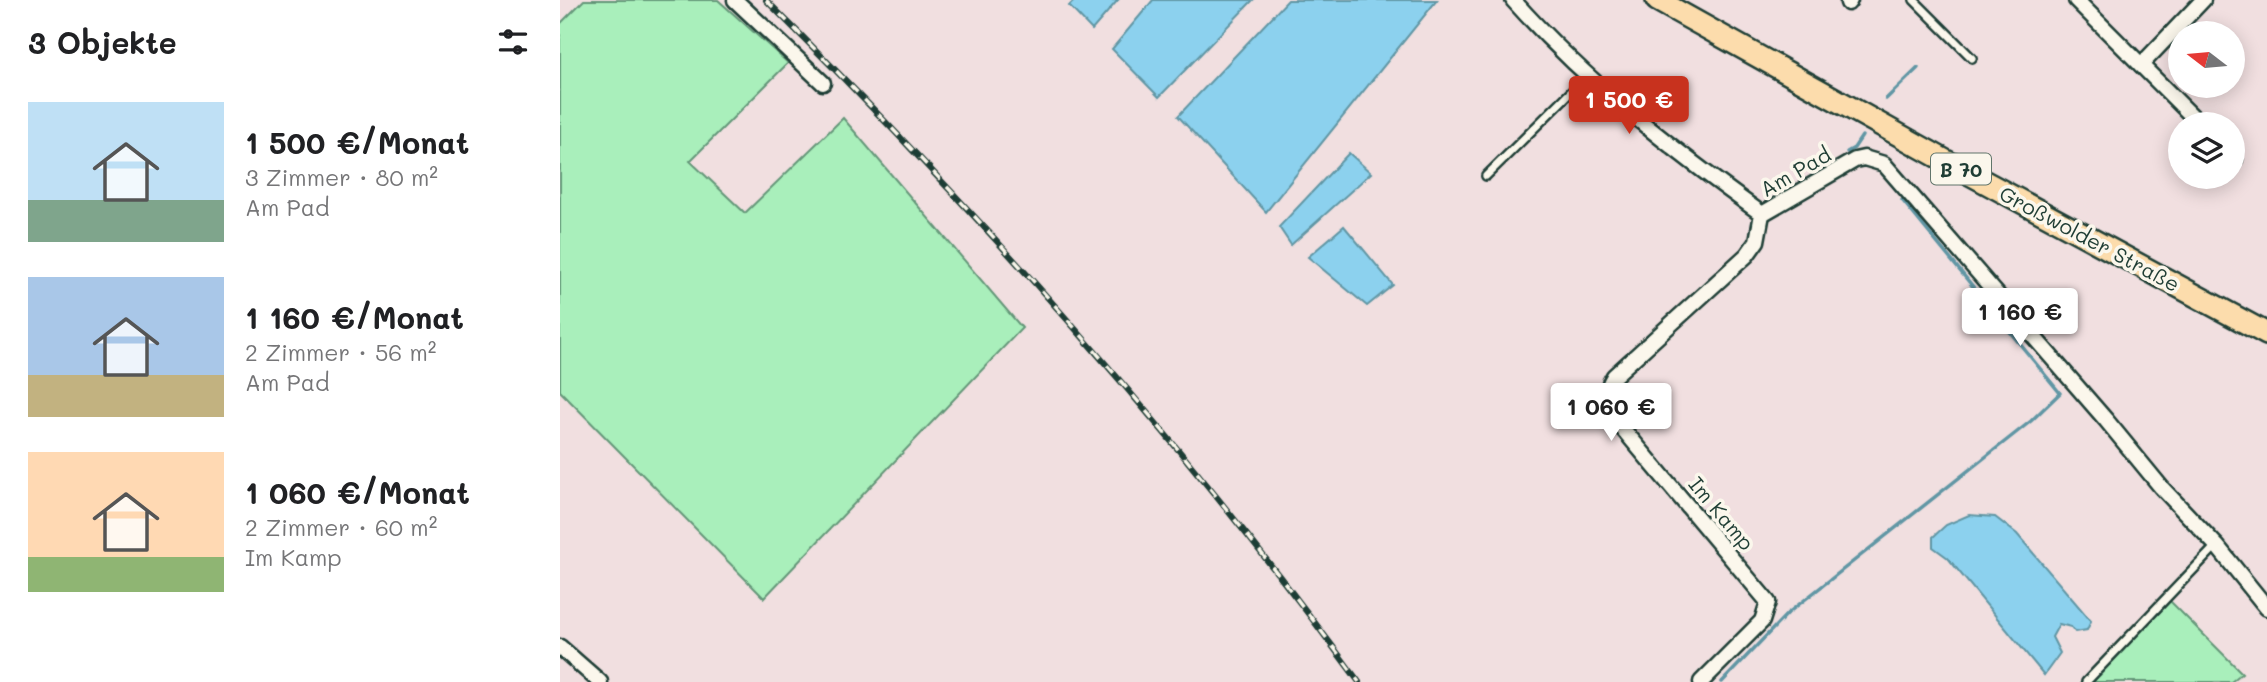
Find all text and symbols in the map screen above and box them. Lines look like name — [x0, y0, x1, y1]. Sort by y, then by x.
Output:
north arrow — [2168, 21, 2245, 98]
map controls — [2168, 21, 2245, 189]
text: 3 Objekte — [28, 22, 177, 62]
icon: filters — [494, 23, 532, 61]
pin: 1 500 € — [1564, 76, 1694, 136]
text: 1 500 € — [1585, 84, 1673, 114]
button: layers — [2168, 112, 2245, 189]
text: 1 500 €/Monat — [245, 122, 469, 162]
icon: home — [84, 130, 168, 214]
street label: Am Pad — [1755, 140, 1835, 202]
road number: B 70 — [1931, 154, 1991, 184]
text: 3 Zimmer · 80 m² — [245, 162, 438, 192]
street label: Großwolder Straße — [1995, 179, 2185, 297]
text: Am Pad — [245, 192, 330, 222]
pin: 1 160 € — [1955, 288, 2085, 348]
text: 1 160 € — [1978, 296, 2062, 326]
text: 1 160 €/Monat — [245, 297, 464, 337]
icon: home — [84, 305, 168, 389]
text: 2 Zimmer · 56 m² — [245, 337, 437, 367]
text: Am Pad — [245, 367, 330, 397]
pin: 1 060 € — [1546, 384, 1676, 443]
text: 1 060 € — [1567, 391, 1655, 421]
street label: Im Kamp — [1683, 471, 1761, 555]
text: 1 060 €/Monat — [245, 472, 470, 512]
icon: home — [84, 480, 168, 564]
text: 2 Zimmer · 60 m² — [245, 512, 437, 542]
text: Im Kamp — [245, 542, 342, 572]

